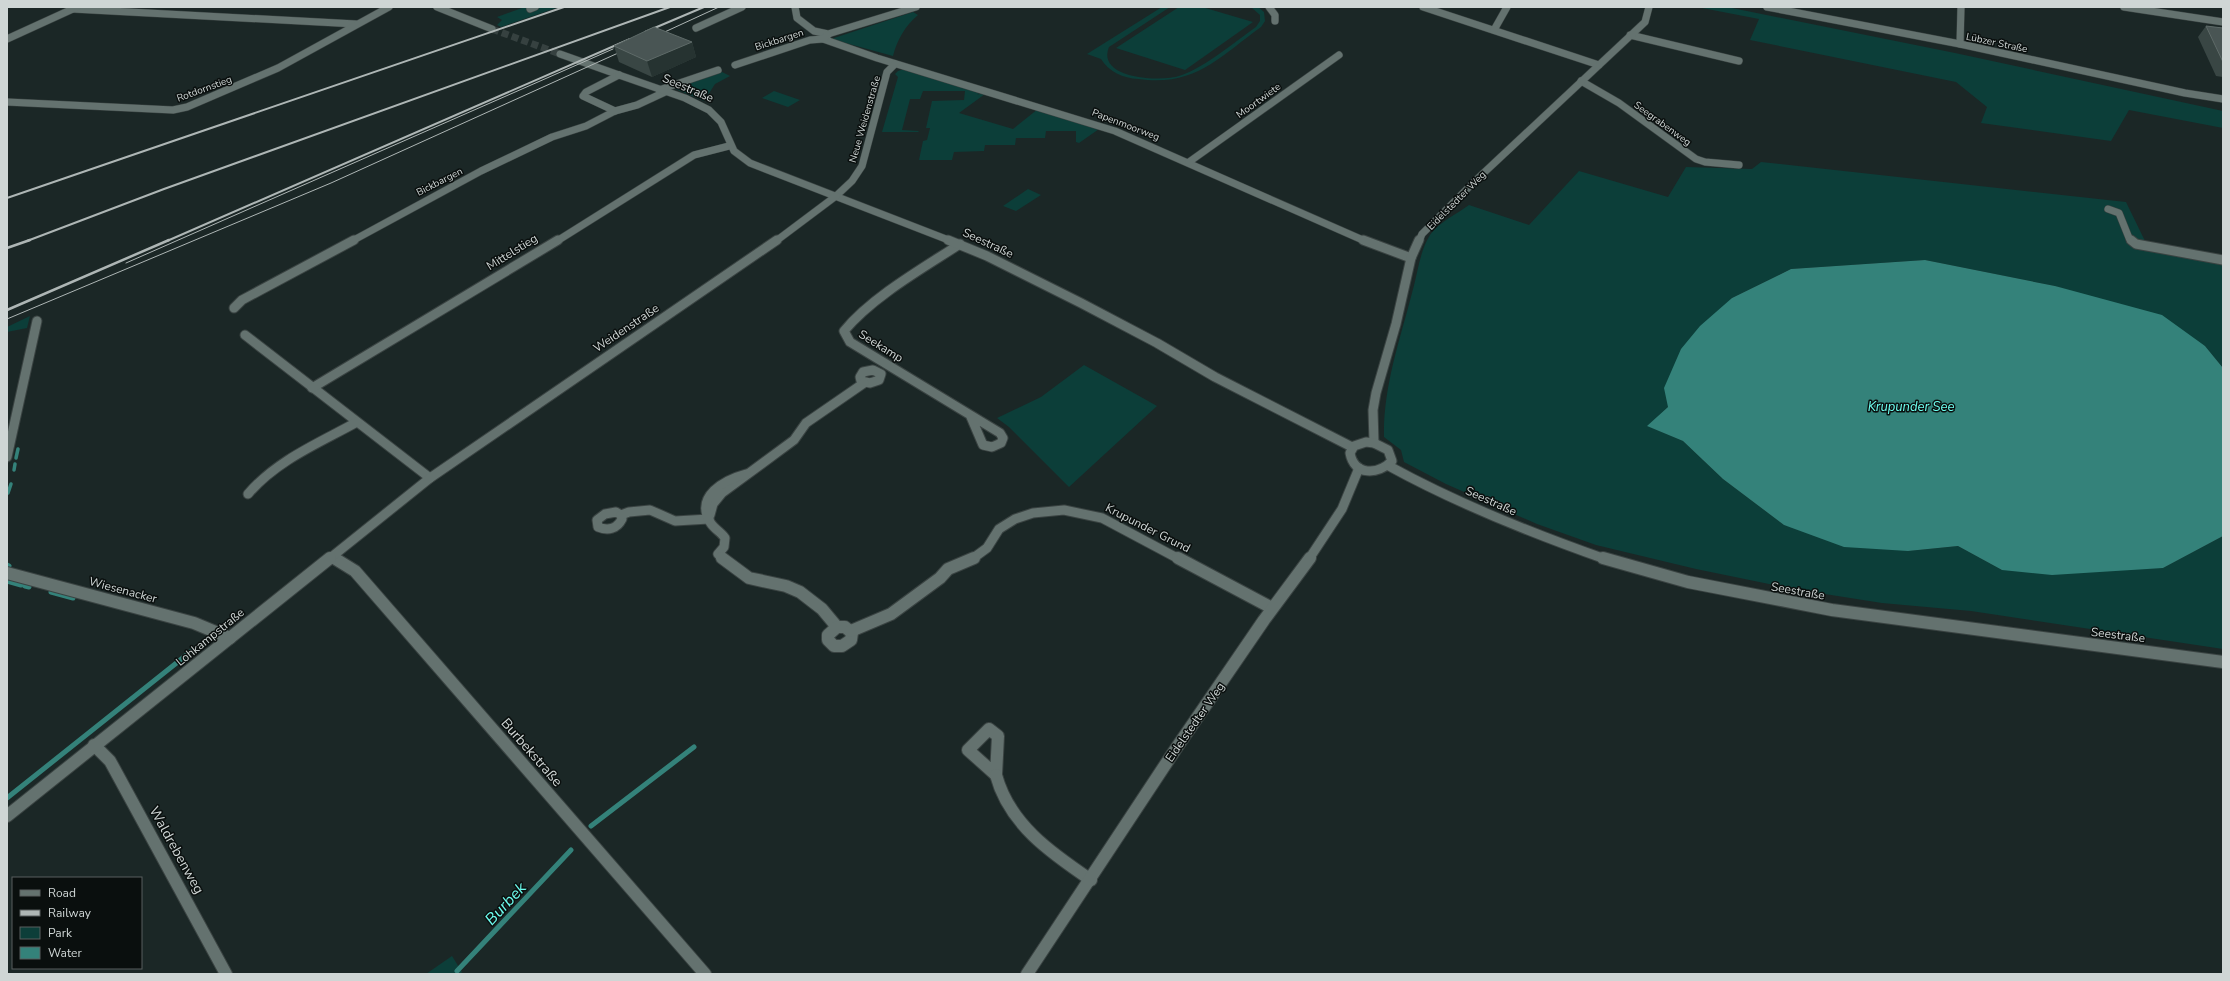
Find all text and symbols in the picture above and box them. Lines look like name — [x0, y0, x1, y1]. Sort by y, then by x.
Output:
street label: Bickbargen — [753, 26, 805, 54]
street label: Lübzer Straße — [1965, 30, 2029, 56]
street label: Seestraße — [660, 70, 716, 106]
street label: Rotdornstieg — [175, 72, 234, 105]
street label: Neue Weidenstraße — [846, 74, 884, 164]
street label: Moortwiete — [1233, 80, 1284, 122]
street label: Seegrabenweg — [1631, 98, 1694, 149]
street label: Papenmoorweg — [1090, 106, 1162, 144]
street label: Bickbargen — [414, 164, 465, 200]
street label: Eidelstedter Weg — [1424, 168, 1489, 233]
street label: Seestraße — [960, 224, 1016, 262]
street label: Mittelstieg — [483, 230, 541, 274]
street label: Weidenstraße — [590, 300, 662, 356]
street label: Seekamp — [856, 326, 906, 366]
water label: Krupunder See — [1868, 398, 1954, 416]
street label: Seestraße — [1463, 483, 1519, 519]
street label: Krupunder Grund — [1103, 500, 1193, 556]
street label: Wiesenacker — [87, 573, 159, 607]
street label: Seestraße — [1770, 578, 1826, 604]
street label: Lohkampstraße — [172, 604, 248, 670]
street label: Seestraße — [2090, 624, 2146, 646]
street label: Eidelstedter Weg — [1162, 679, 1228, 765]
street label: Burbekstraße — [497, 714, 567, 791]
street label: Waldrebenweg — [145, 803, 208, 897]
legend — [12, 877, 142, 969]
water label: Burbek — [480, 877, 532, 930]
text: Road — [48, 885, 76, 901]
text: Railway — [48, 905, 92, 921]
text: Park — [48, 925, 73, 941]
text: Water — [48, 945, 82, 961]

